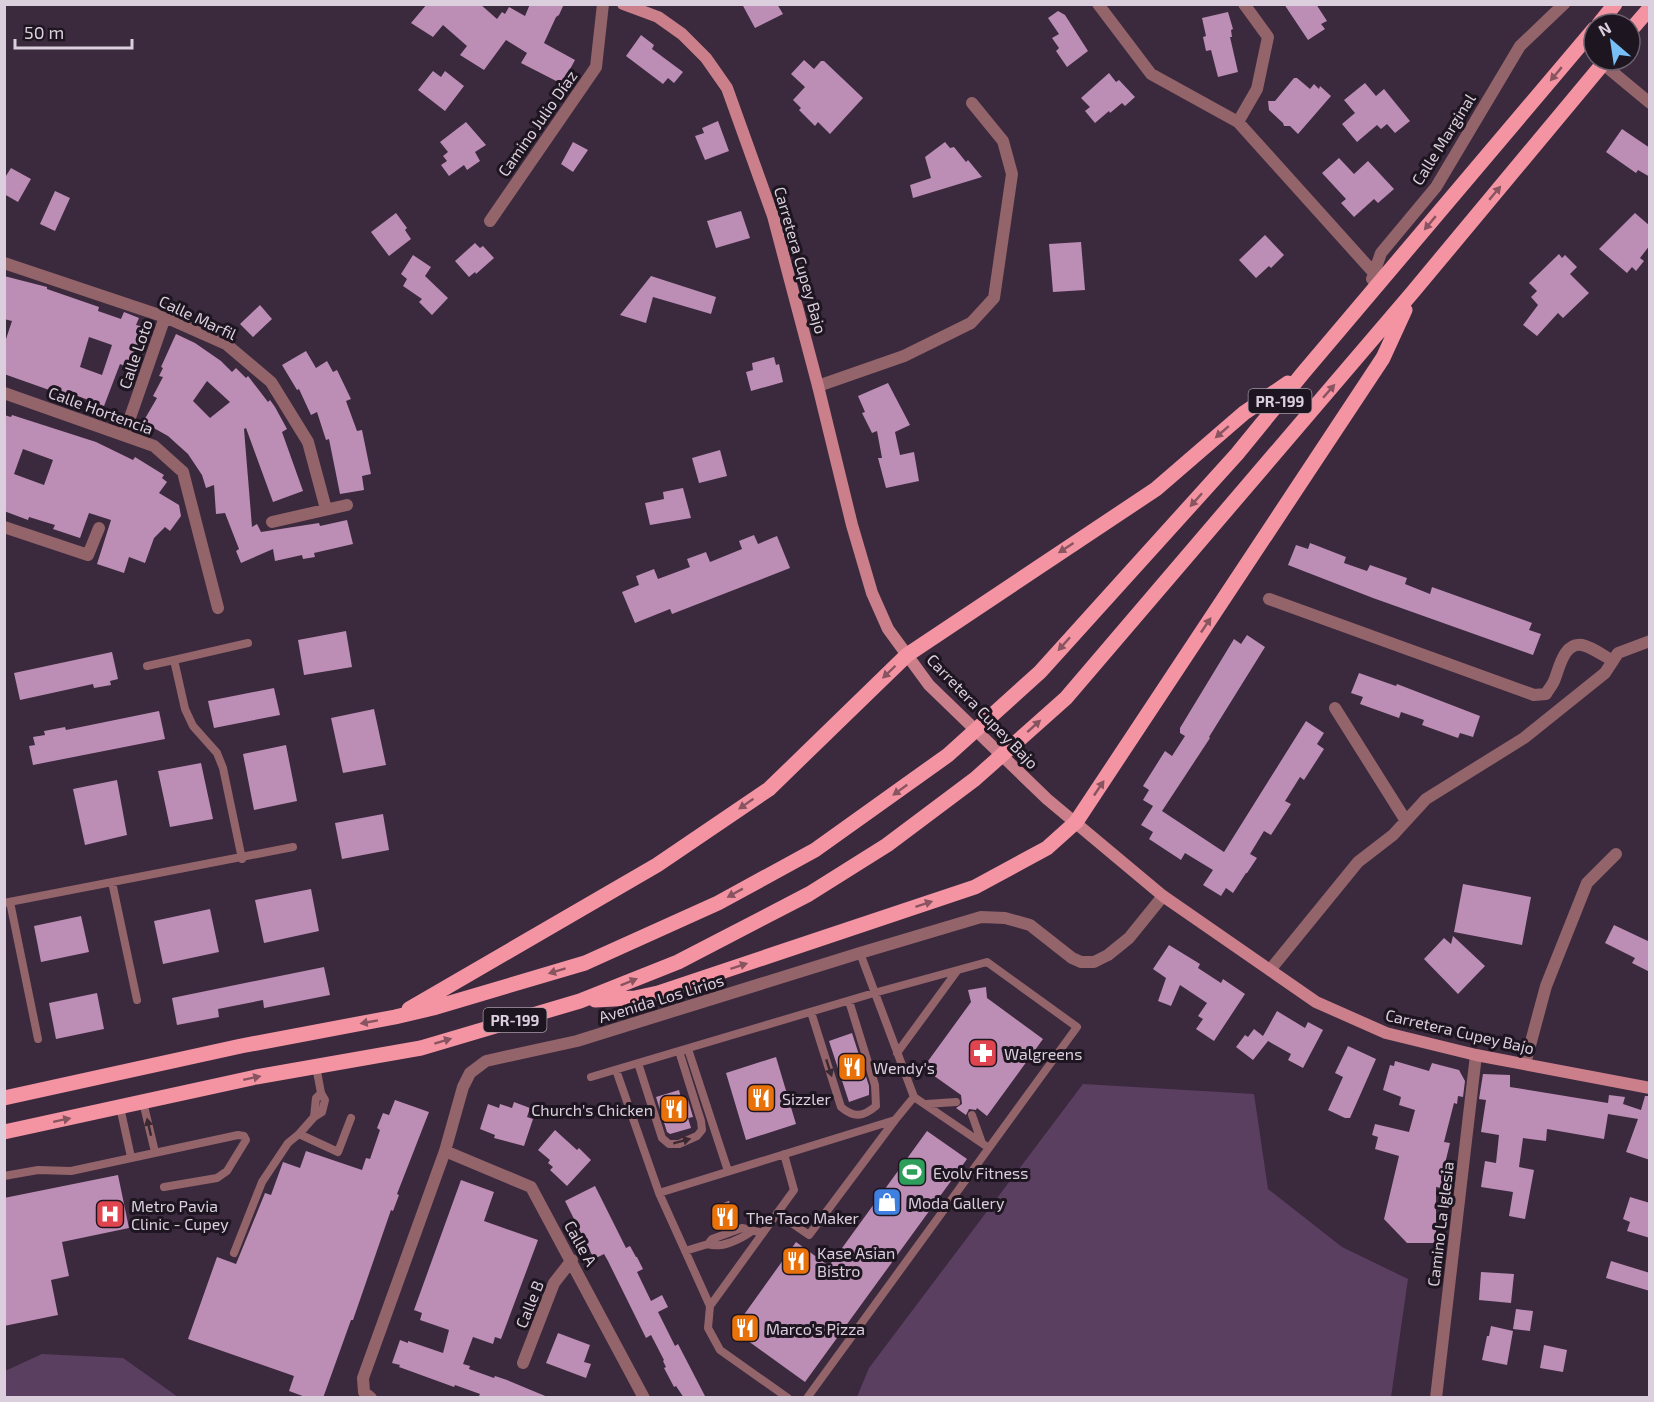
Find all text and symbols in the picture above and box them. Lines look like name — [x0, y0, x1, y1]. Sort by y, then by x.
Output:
scale bar — [15, 12, 132, 50]
north arrow — [1582, 12, 1642, 72]
text: N — [1595, 17, 1614, 40]
text: 50 m — [24, 21, 64, 43]
street label: Camino Julio Díaz — [493, 66, 581, 180]
one-way arrow — [1550, 66, 1563, 81]
street label: Calle Marginal — [1407, 89, 1479, 188]
street label: Carretera Cupey Bajo — [770, 184, 831, 336]
one-way arrow — [1488, 186, 1501, 201]
one-way arrow — [1424, 215, 1437, 230]
street label: Calle Marfil — [156, 291, 240, 343]
street label: Calle Loto — [114, 317, 156, 391]
street label: Calle Hortencia — [46, 382, 156, 438]
one-way arrow — [1322, 384, 1335, 399]
road number: PR-199 — [1248, 389, 1312, 413]
one-way arrow — [1215, 425, 1230, 438]
one-way arrow — [1190, 492, 1203, 507]
one-way arrow — [1058, 543, 1074, 554]
one-way arrow — [1200, 618, 1212, 634]
one-way arrow — [1058, 637, 1072, 651]
street label: Carretera Cupey Bajo — [923, 650, 1043, 773]
one-way arrow — [882, 665, 897, 679]
one-way arrow — [1026, 720, 1041, 733]
one-way arrow — [1093, 780, 1104, 796]
one-way arrow — [893, 784, 909, 796]
one-way arrow — [739, 798, 755, 810]
one-way arrow — [727, 888, 744, 898]
one-way arrow — [915, 899, 933, 909]
one-way arrow — [730, 961, 748, 970]
one-way arrow — [548, 967, 566, 976]
street label: Avenida Los Lirios — [596, 970, 726, 1026]
one-way arrow — [620, 977, 638, 986]
street label: Carretera Cupey Bajo — [1384, 1005, 1536, 1058]
road number: PR-199 — [484, 1008, 546, 1032]
one-way arrow — [359, 1018, 378, 1027]
one-way arrow — [434, 1036, 452, 1045]
pharmacy icon: Walgreens — [967, 1037, 999, 1069]
place label: Walgreens — [1004, 1044, 1082, 1063]
restaurant icon: Wendy's — [836, 1051, 868, 1083]
place label: Wendy's — [873, 1058, 935, 1077]
one-way arrow — [825, 1059, 834, 1077]
one-way arrow — [243, 1073, 262, 1082]
restaurant icon: Sizzler — [745, 1082, 777, 1114]
place label: Sizzler — [782, 1089, 832, 1108]
restaurant icon: Church's Chicken — [658, 1093, 690, 1125]
place label: Church's Chicken — [531, 1100, 653, 1119]
one-way arrow — [52, 1114, 71, 1124]
one-way arrow — [144, 1118, 154, 1136]
one-way arrow — [673, 1136, 691, 1145]
sports icon: Evolv Fitness — [896, 1156, 928, 1188]
street label: Camino La Iglesia — [1423, 1160, 1457, 1288]
place label: Evolv Fitness — [933, 1163, 1028, 1182]
shop icon: Moda Gallery — [871, 1186, 903, 1218]
place label: Moda Gallery — [908, 1193, 1005, 1212]
place label: Metro Pavia Clinic - Cupey — [131, 1196, 229, 1233]
hospital icon: Metro Pavia Clinic - Cupey — [94, 1198, 126, 1230]
restaurant icon: The Taco Maker — [709, 1201, 741, 1233]
place label: The Taco Maker — [746, 1208, 860, 1227]
street label: Calle A — [561, 1217, 601, 1269]
place label: Kase Asian Bistro — [817, 1243, 895, 1280]
restaurant icon: Kase Asian Bistro — [780, 1245, 812, 1277]
street label: Calle B — [511, 1277, 547, 1331]
restaurant icon: Marco's Pizza — [729, 1312, 761, 1344]
place label: Marco's Pizza — [766, 1319, 865, 1338]

